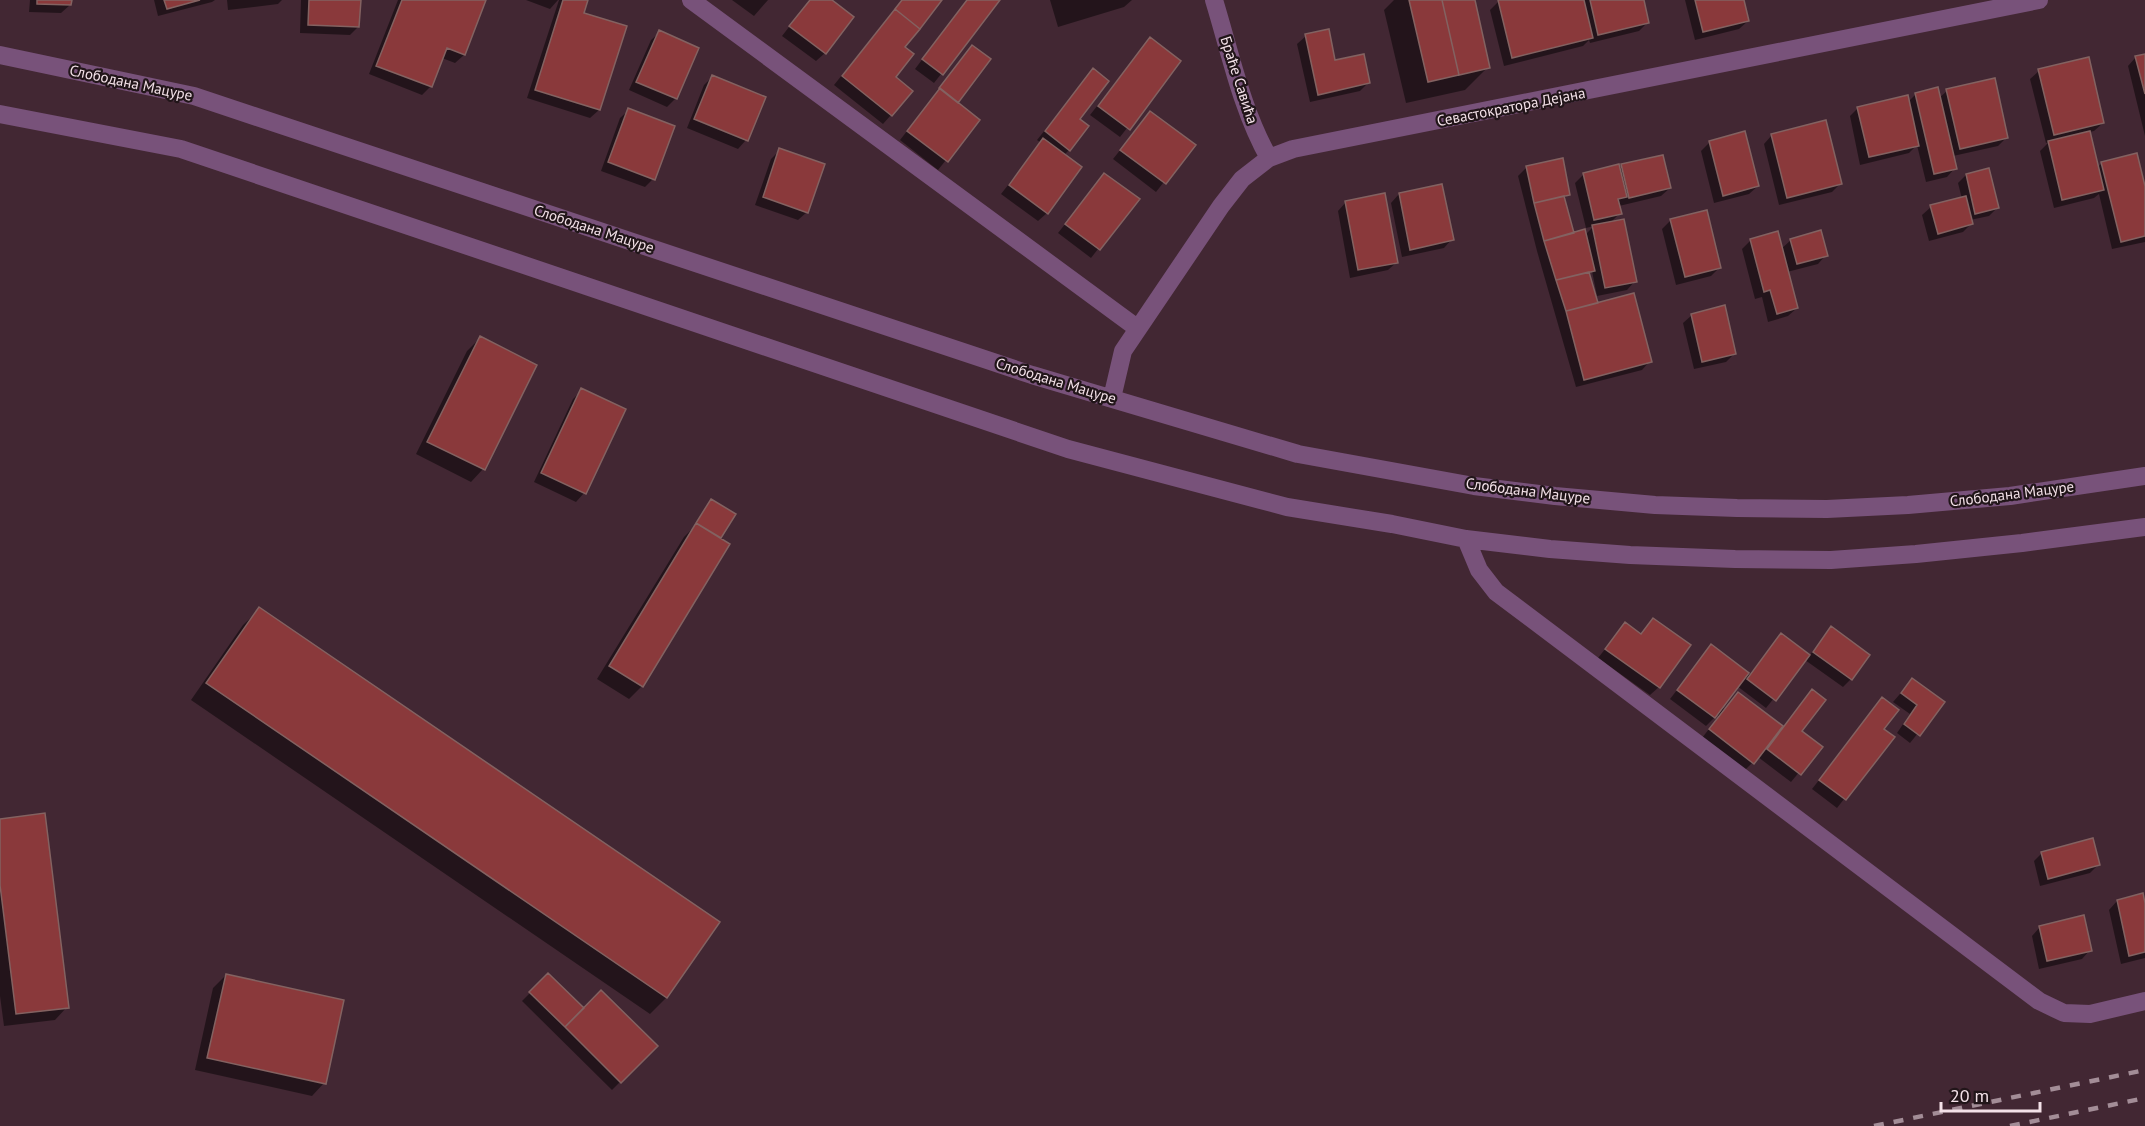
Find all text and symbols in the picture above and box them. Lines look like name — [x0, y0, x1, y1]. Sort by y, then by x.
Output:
street label: Браће Савића — [1216, 34, 1263, 126]
street label: Слободана Мацуре — [68, 60, 194, 105]
street label: Севастократора Дејана — [1435, 83, 1587, 130]
street label: Слободана Мацуре — [532, 200, 657, 257]
street label: Слободана Мацуре — [994, 353, 1119, 408]
street label: Слободана Мацуре — [1465, 473, 1591, 508]
street label: Слободана Мацуре — [1949, 476, 2075, 511]
scale bar — [1941, 1075, 2040, 1113]
text: 20 m — [1950, 1084, 1989, 1107]

